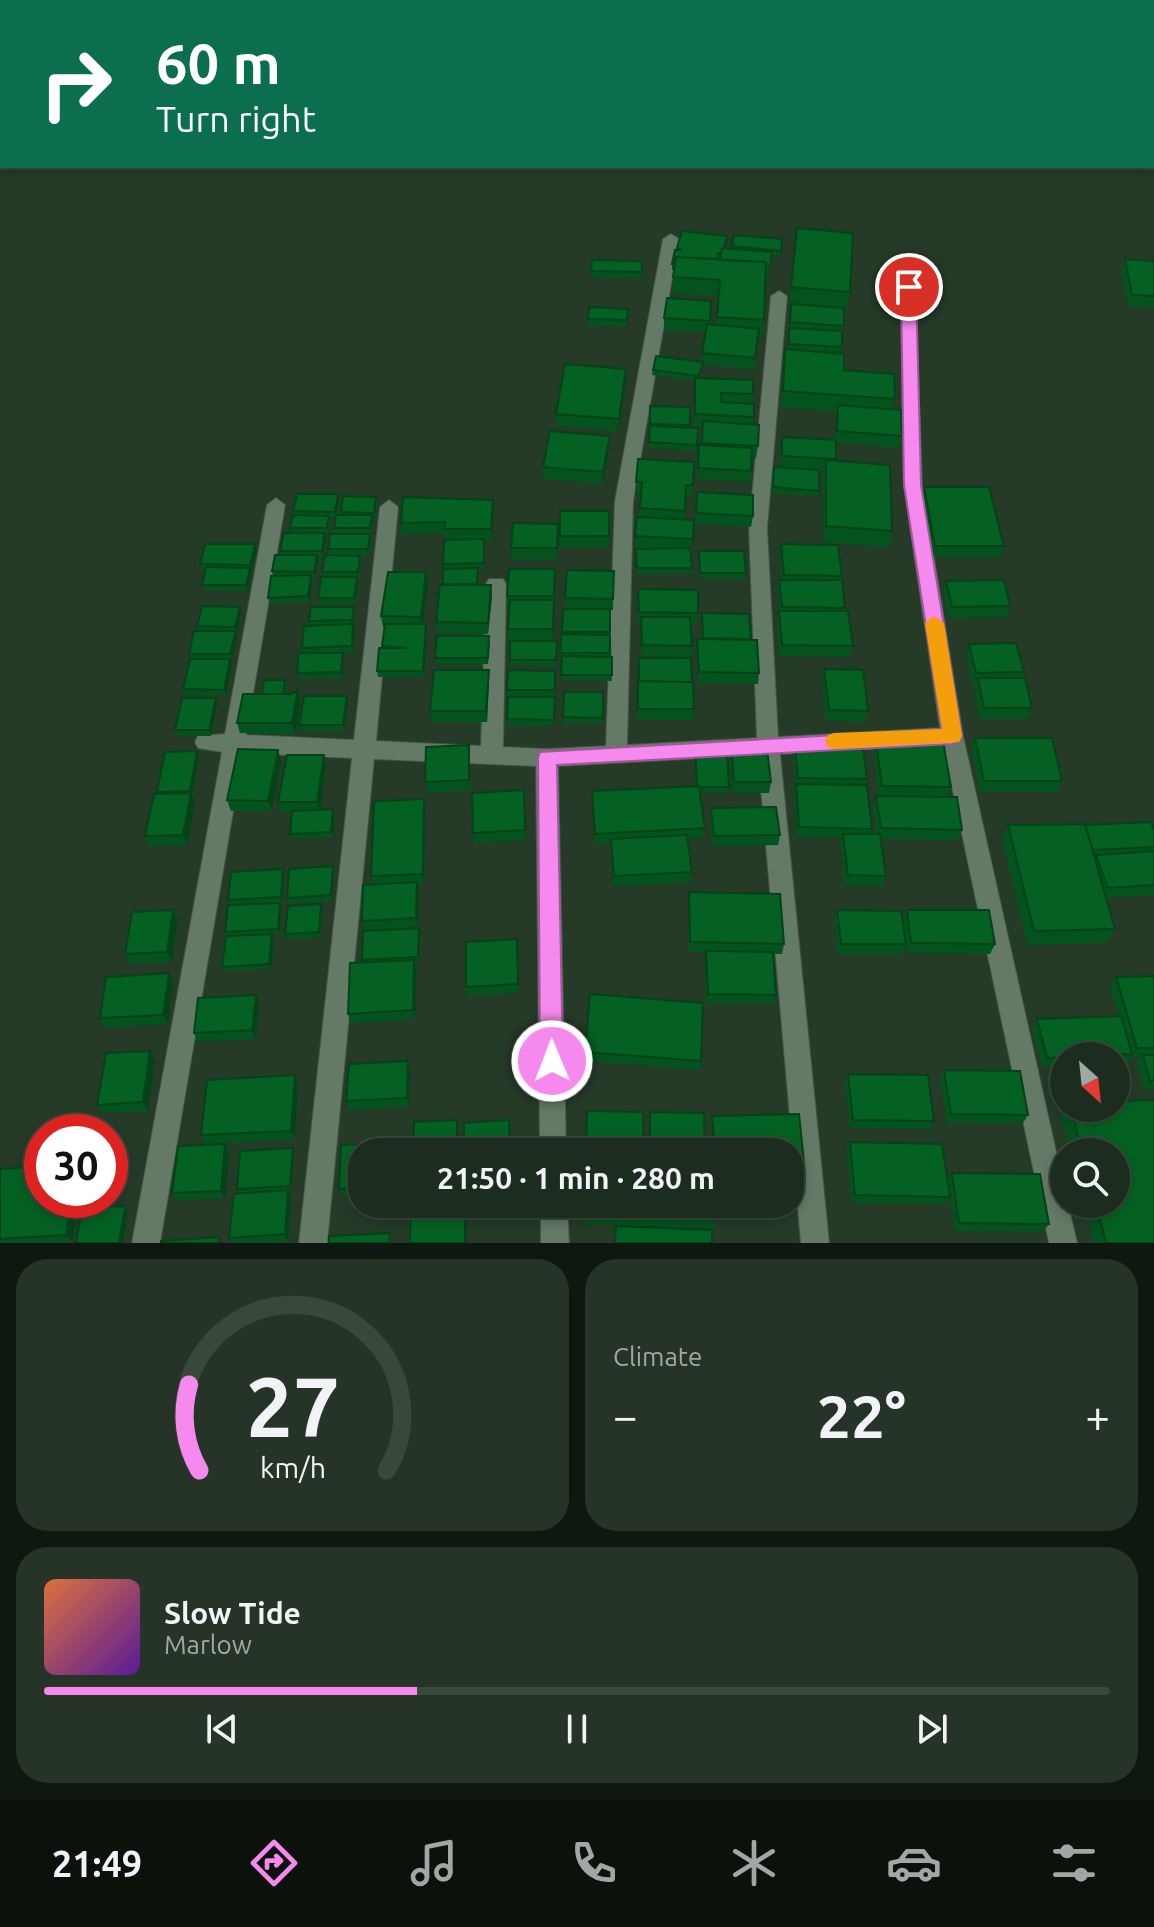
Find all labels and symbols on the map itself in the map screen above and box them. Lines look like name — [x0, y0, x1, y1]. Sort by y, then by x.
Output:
pin — [875, 253, 943, 321]
position arrow — [510, 1019, 594, 1103]
north arrow — [1050, 1042, 1130, 1122]
speed limit sign: 30 — [24, 1114, 128, 1218]

